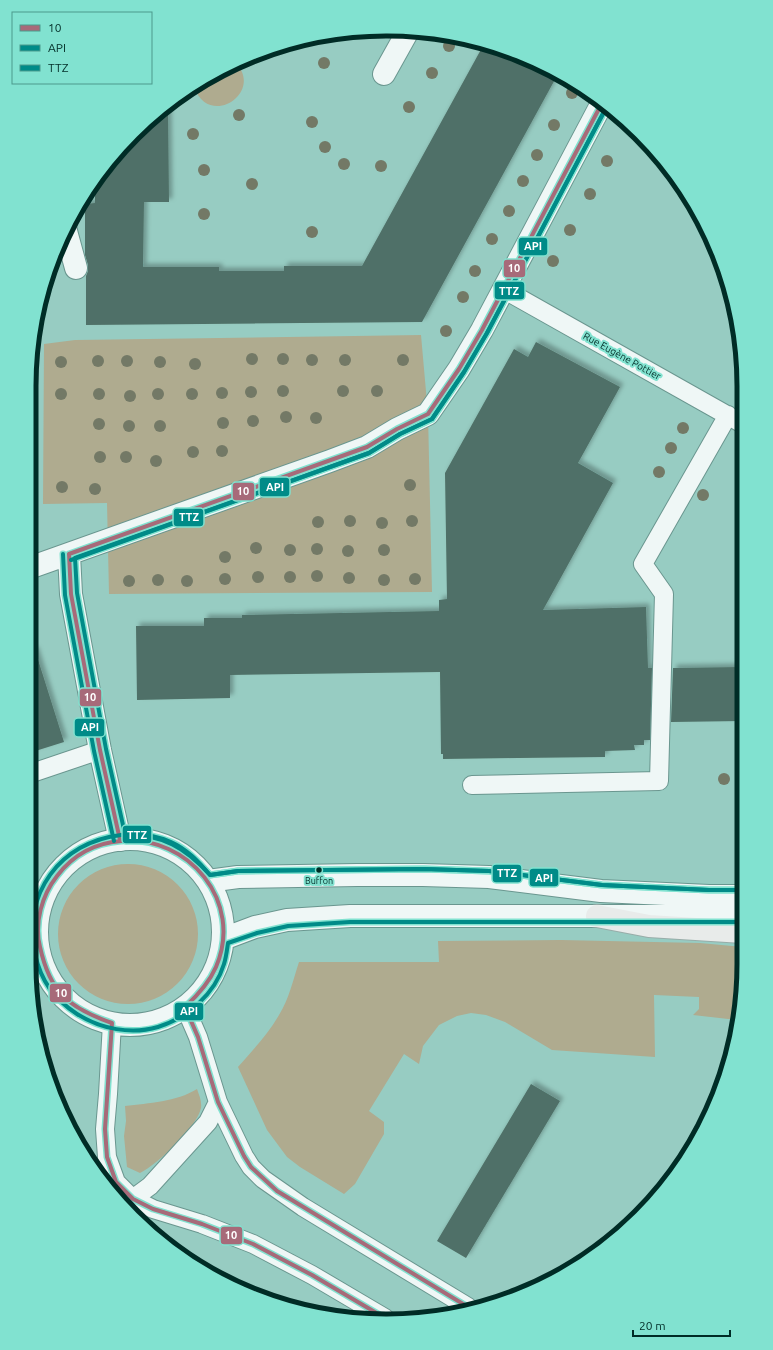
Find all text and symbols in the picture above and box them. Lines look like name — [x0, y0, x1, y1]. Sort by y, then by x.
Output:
legend — [12, 12, 152, 84]
text: 10 — [48, 21, 62, 34]
text: API — [48, 41, 66, 54]
text: TTZ — [48, 61, 69, 74]
line badge: API — [518, 237, 548, 256]
text: API — [524, 240, 542, 252]
line badge: 10 — [503, 259, 526, 278]
text: 10 — [508, 262, 520, 274]
line badge: TTZ — [494, 281, 525, 300]
text: TTZ — [499, 285, 519, 297]
street label: Rue Eugène Pottier — [581, 330, 663, 382]
line badge: API — [259, 477, 290, 497]
text: API — [266, 481, 284, 493]
line badge: 10 — [232, 482, 255, 501]
text: 10 — [237, 485, 249, 497]
line badge: TTZ — [173, 508, 204, 527]
text: TTZ — [179, 511, 199, 523]
line badge: 10 — [79, 688, 102, 707]
text: 10 — [84, 691, 96, 703]
line badge: API — [74, 718, 105, 737]
text: API — [81, 721, 99, 733]
line badge: TTZ — [122, 825, 152, 844]
text: TTZ — [127, 829, 147, 841]
line badge: TTZ — [492, 864, 522, 883]
marker: Buffon — [314, 865, 324, 875]
text: TTZ — [497, 867, 517, 879]
line badge: API — [529, 868, 559, 887]
text: API — [535, 872, 553, 884]
place label: Buffon — [305, 876, 333, 886]
line badge: 10 — [49, 983, 72, 1003]
text: 10 — [55, 987, 67, 999]
line badge: API — [174, 1002, 204, 1021]
text: API — [180, 1005, 198, 1017]
line badge: 10 — [220, 1226, 243, 1245]
text: 10 — [225, 1229, 237, 1241]
scale bar — [633, 1312, 730, 1338]
text: 20 m — [639, 1319, 666, 1332]

